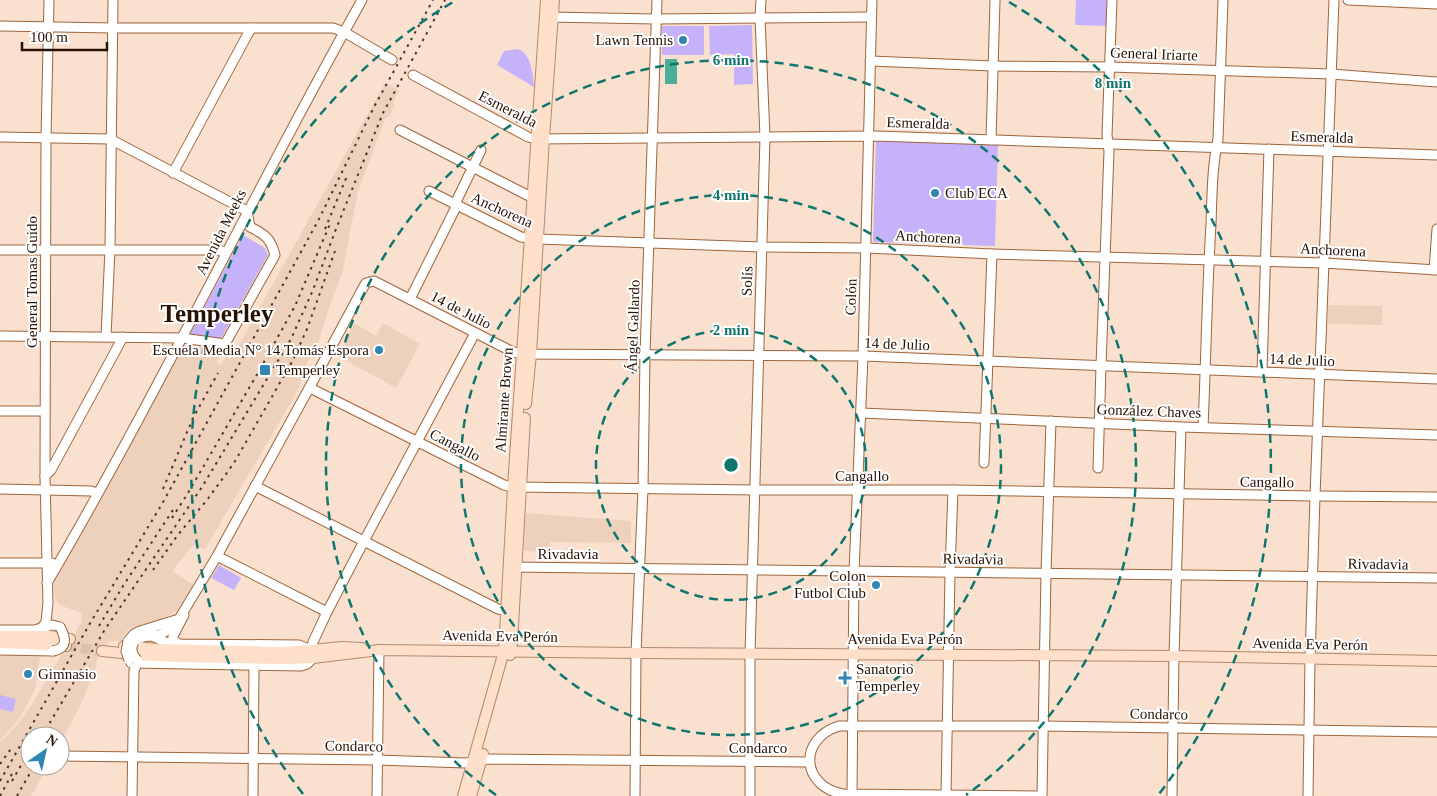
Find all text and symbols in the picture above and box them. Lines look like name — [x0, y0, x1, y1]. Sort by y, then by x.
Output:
scale bar — [22, 20, 108, 52]
text: 100 m — [30, 29, 68, 45]
place label: Lawn Tennis — [596, 32, 673, 48]
marker: Lawn Tennis — [677, 34, 689, 46]
street label: General Iriarte — [1110, 44, 1199, 64]
text: 6 min — [713, 52, 750, 68]
text: 8 min — [1095, 75, 1132, 91]
street label: Esmeralda — [476, 88, 540, 131]
street label: Esmeralda — [886, 114, 950, 132]
street label: Esmeralda — [1290, 128, 1354, 146]
place label: Club ECA — [945, 185, 1008, 201]
street label: Avenida Meeks — [193, 187, 249, 277]
text: 4 min — [713, 187, 750, 203]
marker: Club ECA — [929, 187, 941, 199]
street label: Anchorena — [469, 189, 536, 231]
street label: General Tomas Guido — [24, 216, 40, 348]
street label: Anchorena — [895, 227, 962, 247]
street label: Anchorena — [1300, 240, 1367, 260]
street label: Solís — [738, 266, 756, 296]
street label: Colón — [842, 278, 860, 316]
street label: Ángel Gallardo — [623, 279, 643, 373]
street label: 14 de Julio — [428, 288, 494, 332]
district label: Temperley — [161, 300, 274, 327]
text: 2 min — [713, 322, 750, 338]
street label: 14 de Julio — [864, 335, 930, 353]
place label: Escuela Media N° 14 Tomás Espora — [152, 342, 369, 358]
marker: Escuela Media N° 14 Tomás Espora — [373, 344, 385, 356]
street label: Almirante Brown — [492, 346, 516, 453]
street label: 14 de Julio — [1269, 351, 1335, 369]
place label: Temperley — [276, 362, 340, 378]
marker: Temperley — [258, 363, 272, 377]
street label: González Chaves — [1096, 401, 1202, 421]
street label: Cangallo — [427, 426, 483, 464]
centre of rings — [722, 456, 740, 474]
street label: Cangallo — [835, 468, 889, 484]
street label: Cangallo — [1240, 474, 1294, 490]
street label: Rivadavia — [538, 546, 599, 562]
street label: Rivadavia — [942, 550, 1004, 568]
street label: Rivadavia — [1347, 555, 1409, 573]
place label: Colon Futbol Club — [794, 568, 866, 601]
marker: Colon Futbol Club — [870, 579, 882, 591]
street label: Avenida Eva Perón — [442, 627, 558, 645]
street label: Avenida Eva Perón — [847, 631, 963, 647]
street label: Avenida Eva Perón — [1252, 635, 1368, 653]
place label: Sanatorio Temperley — [856, 661, 920, 694]
place label: Gimnasio — [38, 666, 96, 682]
marker: Gimnasio — [22, 668, 34, 680]
marker: Sanatorio Temperley — [838, 671, 852, 685]
street label: Condarco — [1130, 705, 1188, 723]
north arrow — [20, 726, 70, 776]
text: N — [44, 732, 60, 750]
street label: Condarco — [325, 737, 383, 755]
street label: Condarco — [729, 740, 787, 756]

